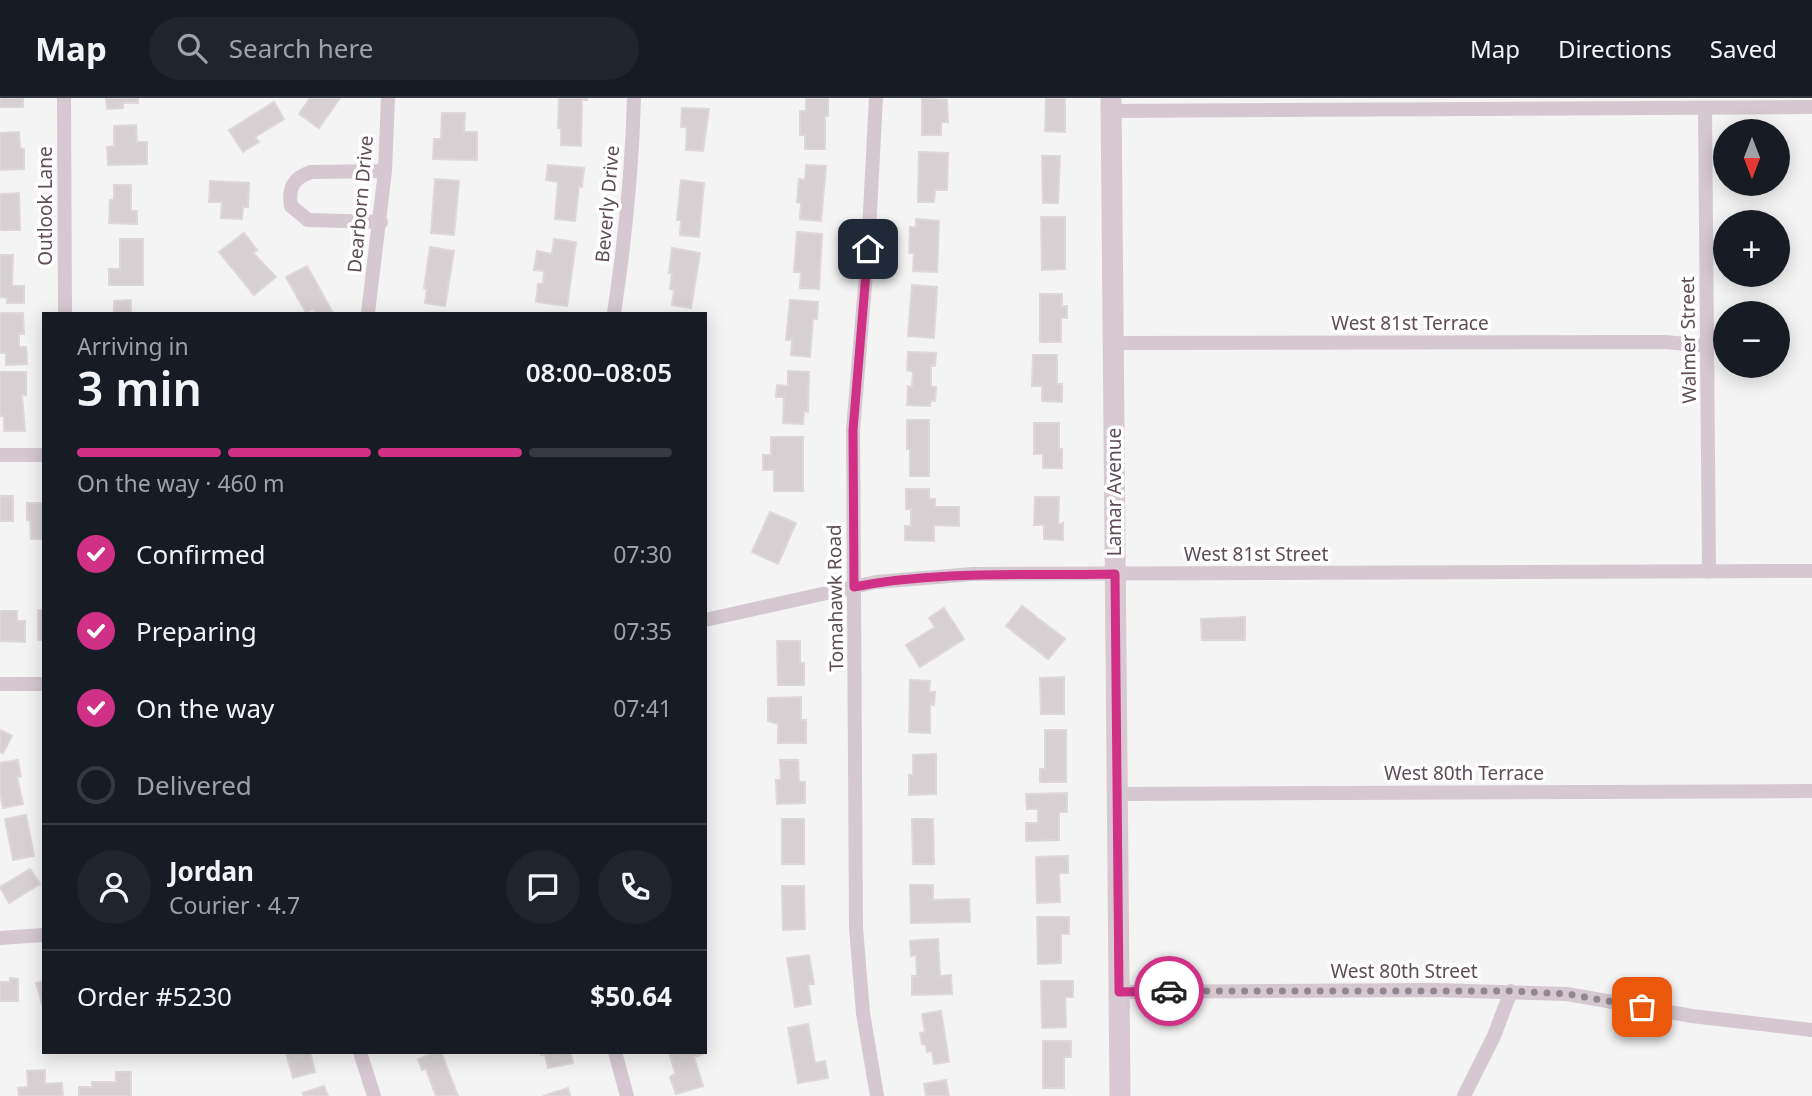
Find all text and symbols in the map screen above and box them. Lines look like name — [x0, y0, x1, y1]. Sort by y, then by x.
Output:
search box — [149, 17, 639, 80]
text: Map — [35, 26, 107, 71]
icon: search — [173, 29, 211, 67]
text: Search here — [229, 30, 373, 66]
text: Map — [1470, 32, 1520, 65]
text: Directions — [1558, 32, 1672, 65]
text: Saved — [1710, 32, 1777, 65]
north arrow — [1713, 119, 1790, 196]
map controls — [1713, 119, 1790, 378]
street label: Dearborn Drive — [341, 134, 379, 274]
street label: Beverly Drive — [589, 144, 625, 264]
street label: Outlook Lane — [32, 146, 58, 266]
button: + — [1713, 210, 1790, 287]
pin — [838, 219, 898, 279]
icon: home — [849, 230, 887, 268]
street label: Walmer Street — [1674, 276, 1702, 404]
button: − — [1713, 301, 1790, 378]
street label: West 81st Terrace — [1331, 310, 1489, 336]
text: Arriving in — [77, 330, 189, 362]
text: 08:00–08:05 — [526, 354, 672, 390]
text: 3 min — [77, 357, 202, 419]
street label: Lamar Avenue — [1101, 428, 1127, 556]
text: On the way · 460 m — [77, 467, 284, 499]
street label: Tomahawk Road — [821, 524, 849, 672]
icon: check — [77, 535, 115, 573]
text: Confirmed — [136, 536, 266, 572]
text: 07:30 — [613, 538, 672, 570]
street label: West 81st Street — [1184, 541, 1328, 567]
icon: check — [77, 612, 115, 650]
text: Preparing — [136, 613, 257, 649]
text: 07:35 — [613, 615, 672, 647]
icon: check — [77, 689, 115, 727]
text: On the way — [136, 690, 274, 726]
text: 07:41 — [613, 692, 672, 724]
street label: West 80th Terrace — [1384, 760, 1544, 786]
text: Delivered — [136, 767, 252, 803]
button: person — [77, 850, 151, 924]
button: chat — [506, 850, 580, 924]
button: phone — [598, 850, 672, 924]
text: Jordan — [169, 853, 254, 889]
text: Courier · 4.7 — [169, 889, 300, 921]
courier — [1134, 956, 1204, 1026]
street label: West 80th Street — [1330, 958, 1478, 984]
icon: car — [1150, 972, 1188, 1010]
pin — [1612, 977, 1672, 1037]
text: Order #5230 — [77, 978, 232, 1014]
text: $50.64 — [590, 978, 672, 1014]
icon: bag — [1623, 988, 1661, 1026]

